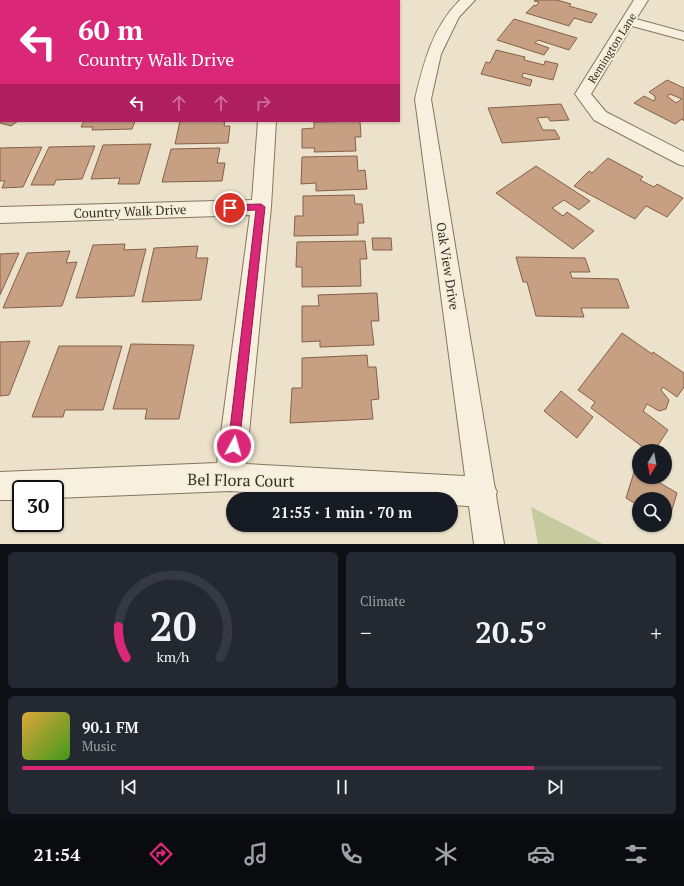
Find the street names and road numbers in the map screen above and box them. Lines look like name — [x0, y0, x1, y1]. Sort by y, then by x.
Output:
street label: Remington Lane — [585, 10, 640, 86]
street label: Country Walk Drive — [73, 200, 187, 222]
street label: Oak View Drive — [432, 221, 464, 311]
street label: Bel Flora Court — [187, 468, 295, 492]

